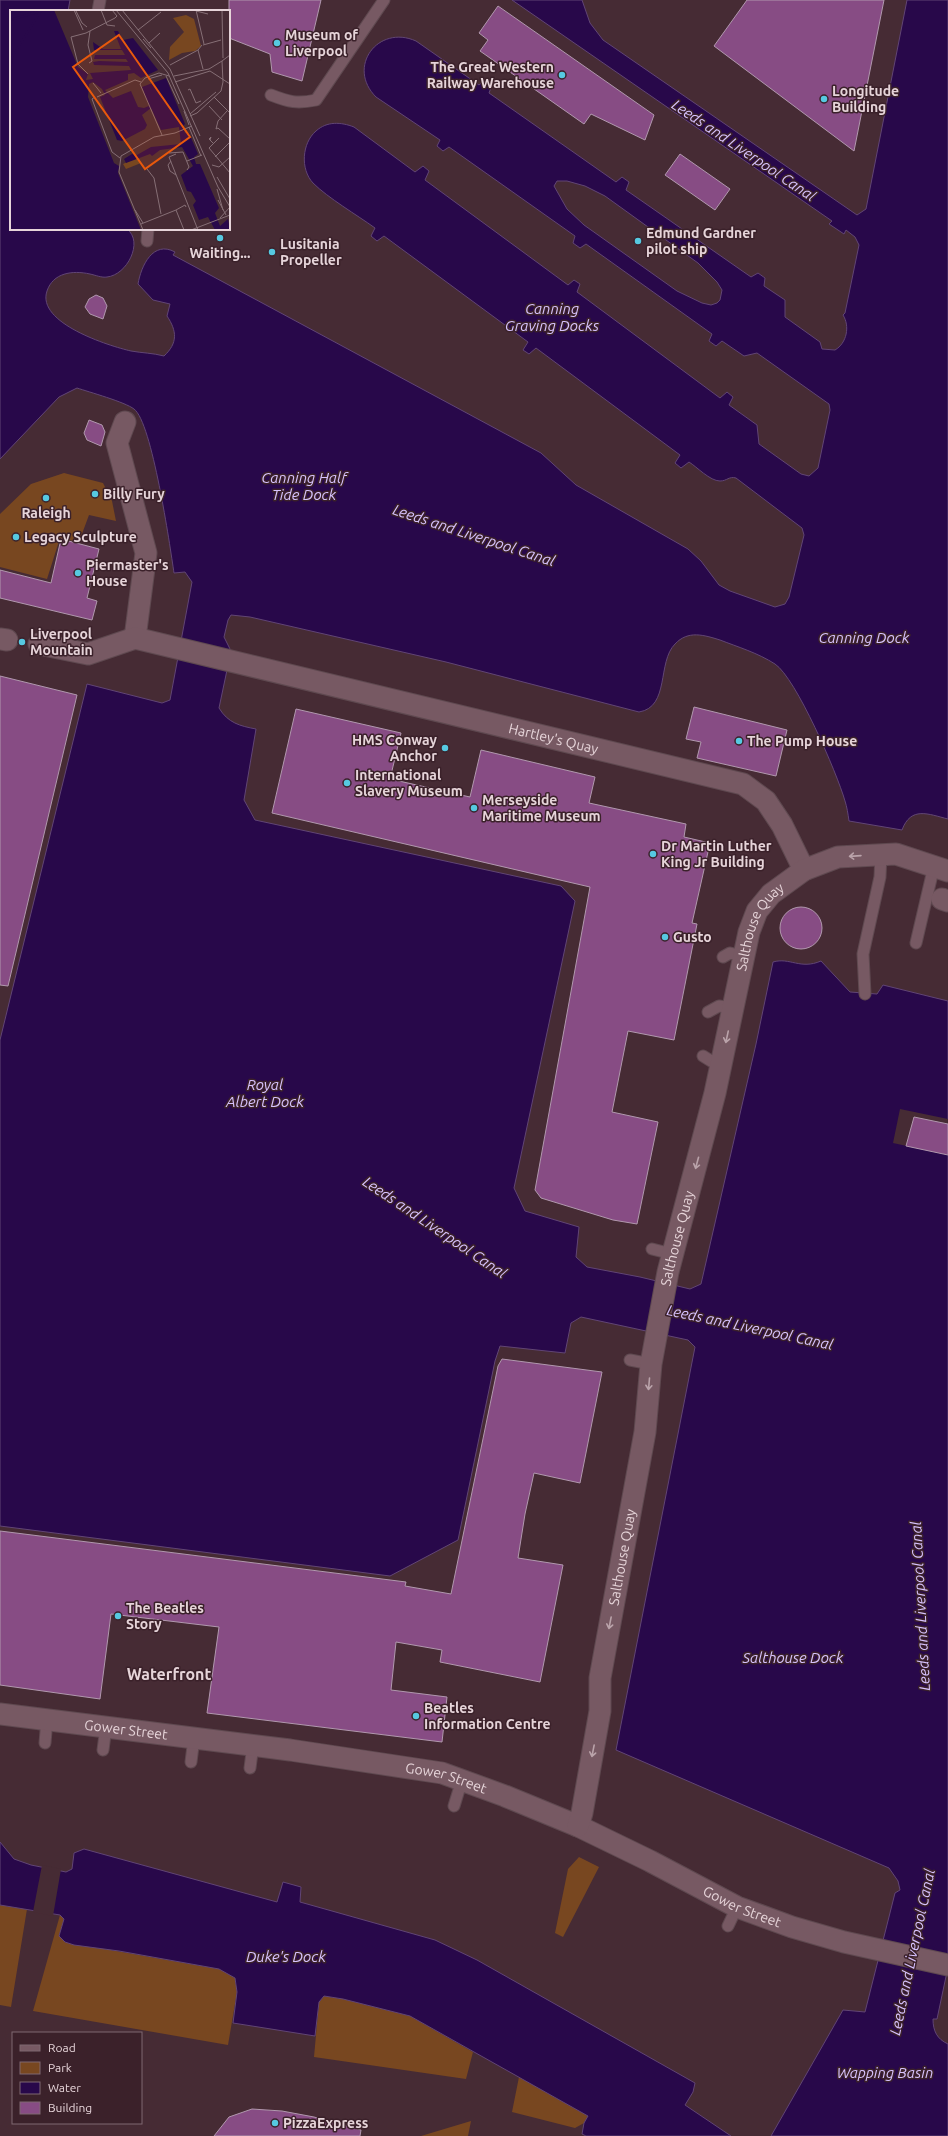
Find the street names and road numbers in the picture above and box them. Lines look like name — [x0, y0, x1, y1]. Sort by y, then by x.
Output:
street label: Hartley's Quay — [507, 720, 600, 757]
street label: Salthouse Quay — [733, 879, 787, 972]
street label: Salthouse Quay — [658, 1189, 697, 1287]
street label: Salthouse Quay — [605, 1507, 639, 1607]
street label: Gower Street — [83, 1717, 169, 1743]
street label: Gower Street — [404, 1760, 489, 1797]
street label: Gower Street — [700, 1882, 784, 1931]

